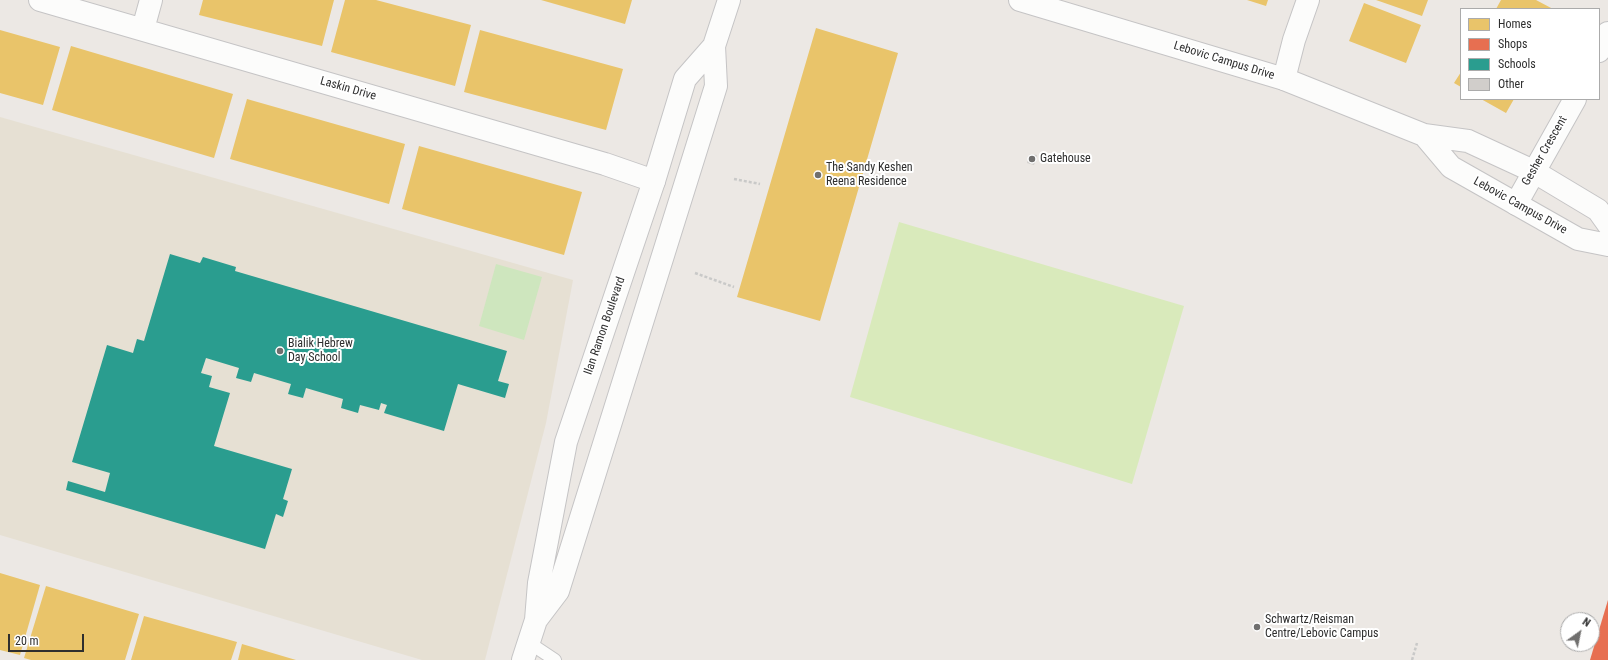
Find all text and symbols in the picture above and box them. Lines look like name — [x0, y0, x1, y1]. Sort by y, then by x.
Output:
legend — [1460, 8, 1600, 100]
text: Homes — [1498, 17, 1532, 31]
text: Shops — [1498, 37, 1527, 51]
street label: Lebovic Campus Drive — [1172, 39, 1276, 83]
text: Schools — [1498, 57, 1536, 71]
street label: Laskin Drive — [318, 74, 378, 104]
text: Other — [1498, 77, 1524, 91]
street label: Gesher Crescent — [1519, 114, 1571, 188]
place label: Gatehouse — [1040, 152, 1091, 166]
marker: Gatehouse — [1027, 154, 1037, 164]
place label: The Sandy Keshen Reena Residence — [826, 161, 913, 189]
marker: The Sandy Keshen Reena Residence — [813, 170, 823, 180]
street label: Lebovic Campus Drive — [1471, 174, 1569, 238]
street label: Ilan Ramon Boulevard — [581, 275, 629, 377]
place label: Bialik Hebrew Day School — [288, 337, 353, 365]
marker: Bialik Hebrew Day School — [275, 346, 285, 356]
north arrow — [1560, 612, 1600, 652]
place label: Schwartz/Reisman Centre/Lebovic Campus — [1265, 613, 1379, 641]
text: N — [1580, 615, 1593, 630]
marker: Schwartz/Reisman Centre/Lebovic Campus — [1252, 622, 1262, 632]
scale bar — [10, 626, 86, 652]
text: 20 m — [15, 634, 39, 648]

